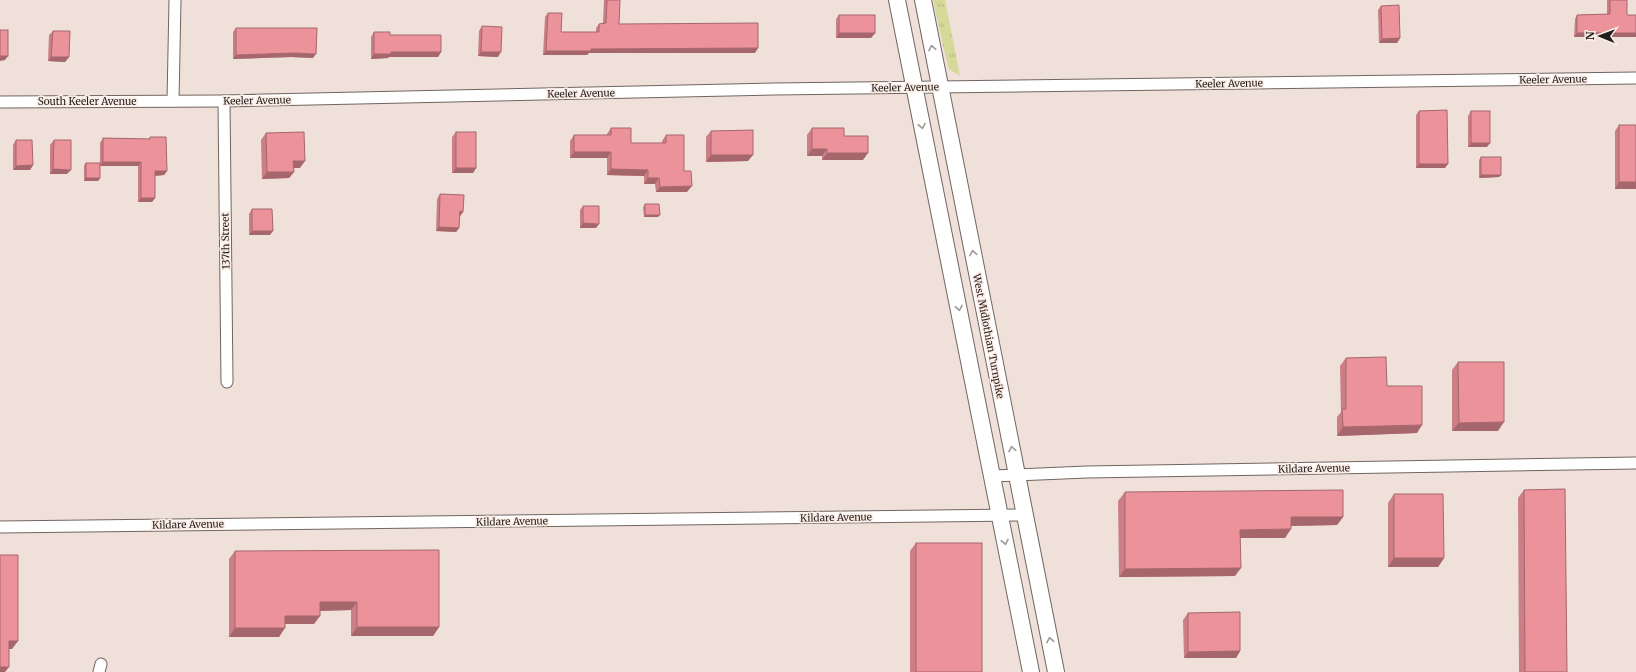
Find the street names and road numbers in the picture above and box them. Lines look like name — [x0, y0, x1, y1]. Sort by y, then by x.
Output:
street label: Keeler Avenue — [1519, 72, 1587, 87]
street label: Keeler Avenue — [1195, 76, 1263, 91]
street label: Keeler Avenue — [871, 80, 939, 95]
street label: Keeler Avenue — [547, 86, 615, 101]
street label: Keeler Avenue — [223, 93, 291, 108]
street label: South Keeler Avenue — [38, 95, 136, 108]
street label: 137th Street — [219, 212, 232, 269]
street label: West Midlothian Turnpike — [970, 272, 1007, 400]
street label: Kildare Avenue — [1278, 461, 1350, 476]
street label: Kildare Avenue — [800, 510, 872, 525]
street label: Kildare Avenue — [476, 514, 548, 529]
street label: Kildare Avenue — [152, 517, 224, 532]

